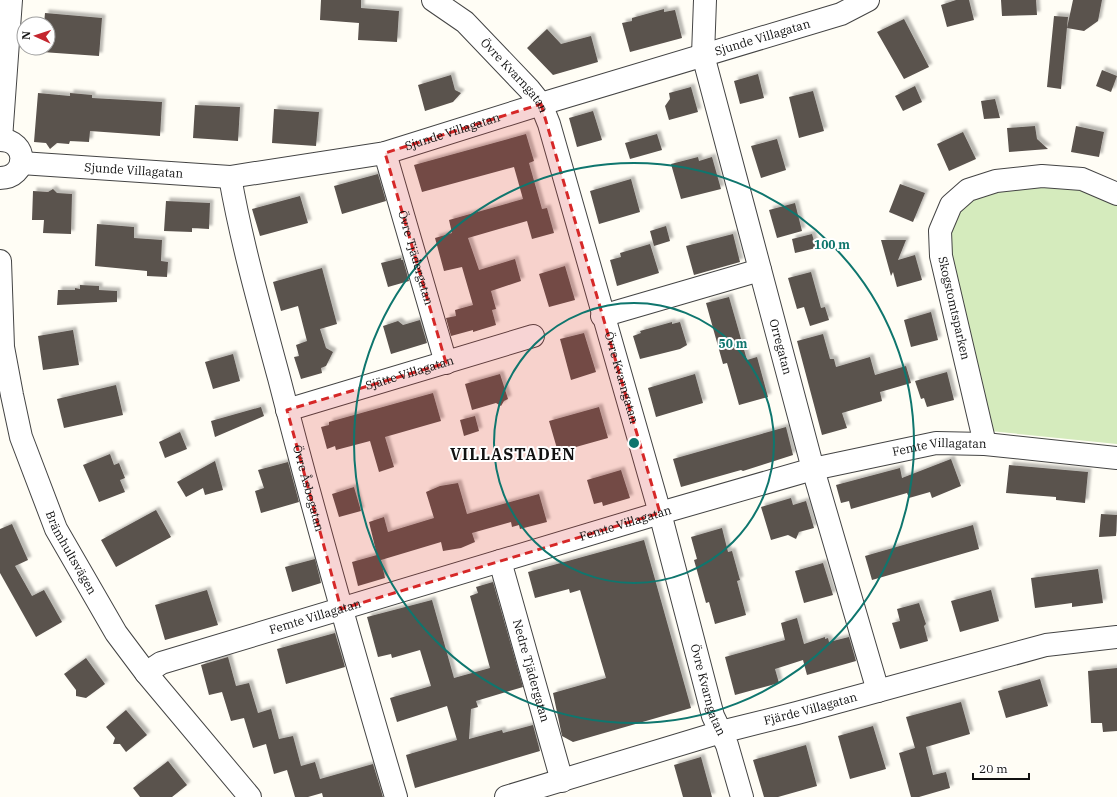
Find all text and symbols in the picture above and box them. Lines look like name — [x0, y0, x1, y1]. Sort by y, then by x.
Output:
north arrow — [16, 16, 56, 56]
street label: Sjunde Villagatan — [713, 16, 812, 59]
text: N — [19, 30, 33, 40]
street label: Övre Kvarngatan — [478, 35, 552, 115]
street label: Sjunde Villagatan — [403, 109, 502, 153]
street label: Sjunde Villagatan — [84, 159, 184, 181]
street label: Övre Tjädergatan — [395, 208, 437, 307]
text: 100 m — [814, 237, 850, 252]
street label: Skogstomtsparken — [935, 255, 974, 361]
street label: Orregatan — [766, 317, 796, 377]
street label: Övre Kvarngatan — [602, 330, 642, 426]
text: 50 m — [719, 336, 748, 351]
street label: Sjätte Villagatan — [364, 352, 456, 393]
street label: Femte Villagatan — [891, 435, 987, 459]
centre of rings — [627, 436, 641, 450]
street label: Övre Åsbogatan — [290, 443, 328, 533]
district label: VILLASTADEN — [450, 444, 576, 464]
street label: Femte Villagatan — [578, 502, 673, 544]
street label: Brämhultsvägen — [43, 508, 100, 597]
street label: Femte Villagatan — [267, 595, 363, 637]
street label: Nedre Tjädergatan — [510, 617, 553, 724]
street label: Övre Kvarngatan — [687, 642, 729, 738]
street label: Fjärde Villagatan — [762, 689, 859, 728]
scale bar — [973, 755, 1029, 781]
text: 20 m — [979, 761, 1008, 776]

